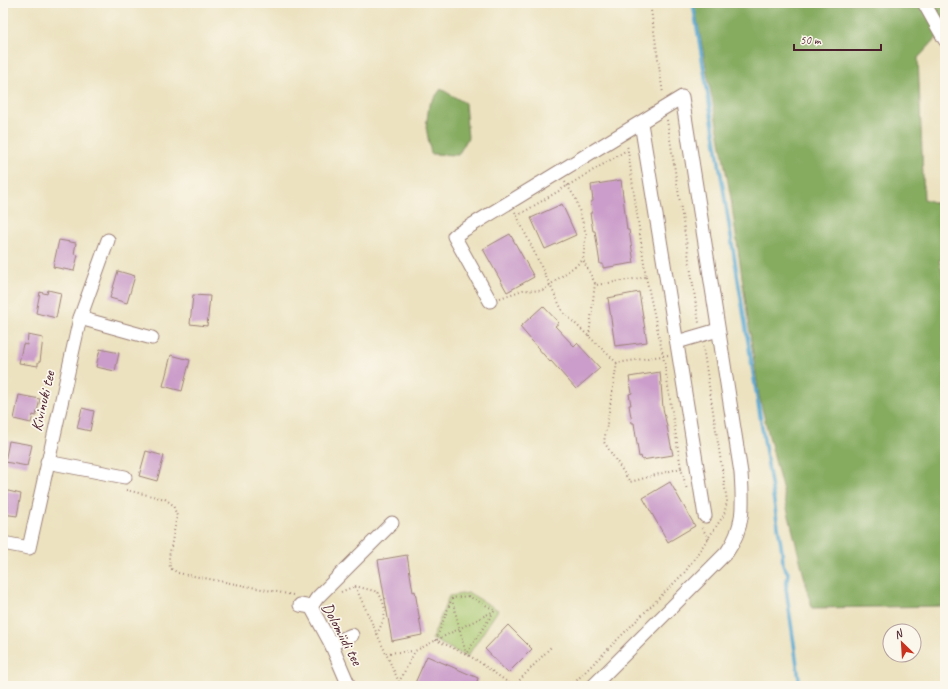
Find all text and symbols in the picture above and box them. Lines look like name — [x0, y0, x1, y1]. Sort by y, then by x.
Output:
scale bar — [794, 26, 881, 52]
text: 50 m — [800, 32, 822, 48]
street label: Kivinuki tee — [26, 367, 60, 433]
street label: Dolomiidi tee — [317, 599, 368, 670]
north arrow — [882, 623, 922, 663]
text: N — [892, 625, 906, 642]

